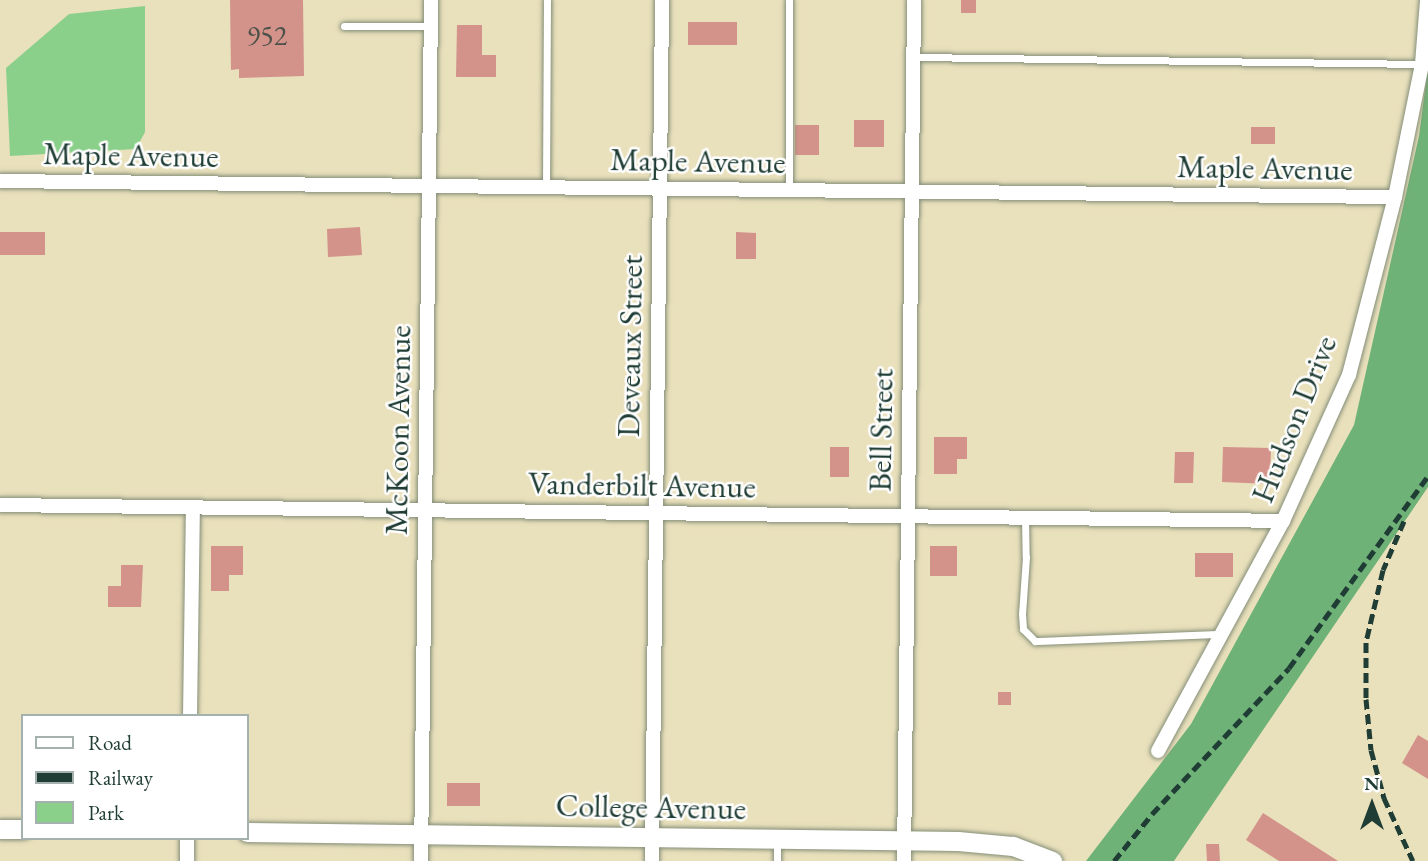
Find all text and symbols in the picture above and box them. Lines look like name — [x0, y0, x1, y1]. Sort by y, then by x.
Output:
house number: 952 — [247, 18, 287, 52]
street label: Maple Avenue — [43, 134, 219, 176]
street label: Maple Avenue — [610, 140, 786, 182]
street label: Maple Avenue — [1177, 147, 1353, 189]
street label: Deveaux Street — [609, 254, 651, 438]
street label: McKoon Avenue — [377, 325, 419, 535]
street label: Hudson Drive — [1243, 330, 1345, 508]
street label: Bell Street — [861, 368, 901, 492]
street label: Vanderbilt Avenue — [528, 464, 756, 506]
legend — [21, 714, 248, 840]
text: Road — [88, 729, 132, 756]
text: Railway — [88, 764, 153, 791]
north arrow — [1337, 770, 1407, 840]
text: N — [1364, 771, 1380, 796]
street label: College Avenue — [555, 786, 747, 828]
text: Park — [88, 799, 124, 826]

